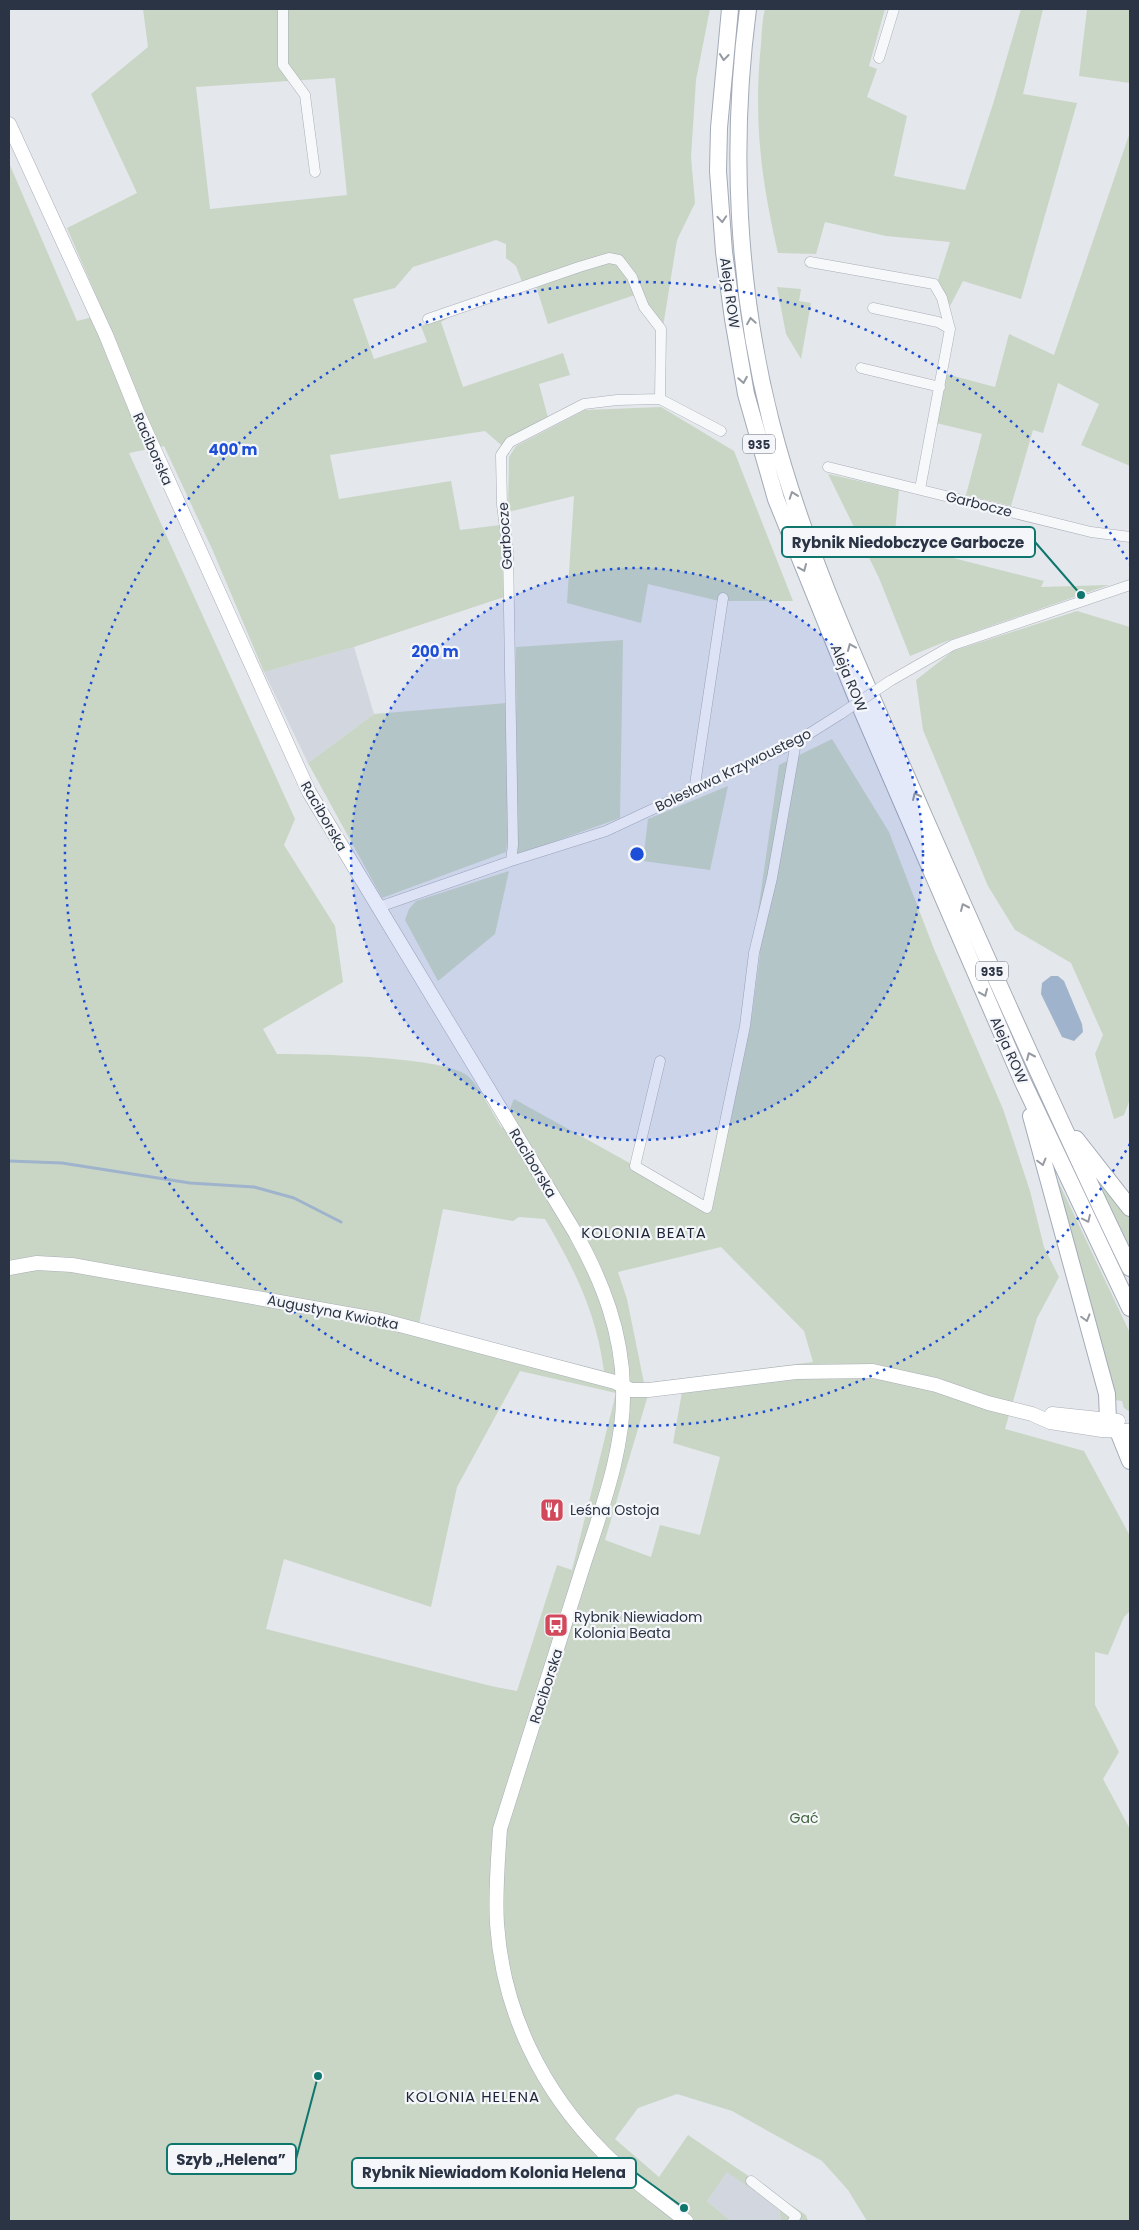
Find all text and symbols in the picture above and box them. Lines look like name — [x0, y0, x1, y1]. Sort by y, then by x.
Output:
one-way arrow — [719, 54, 730, 62]
one-way arrow — [716, 216, 727, 224]
street label: Aleja ROW — [715, 256, 745, 330]
one-way arrow — [747, 316, 757, 325]
one-way arrow — [738, 376, 748, 385]
street label: Raciborska — [128, 410, 178, 488]
road number: 935 — [743, 434, 775, 454]
text: 400 m — [209, 439, 258, 460]
street label: Garbocze — [944, 486, 1014, 522]
one-way arrow — [789, 492, 799, 500]
street label: Garbocze — [493, 501, 517, 570]
callout: Rybnik Niedobczyce Garbocze — [782, 527, 1035, 557]
text: Rybnik Niedobczyce Garbocze — [792, 532, 1024, 553]
one-way arrow — [796, 563, 807, 572]
text: 200 m — [411, 641, 459, 662]
street label: Aleja ROW — [826, 641, 872, 715]
one-way arrow — [847, 643, 858, 652]
street label: Bolesława Krzywoustego — [652, 723, 814, 817]
street label: Raciborska — [296, 777, 352, 855]
one-way arrow — [911, 792, 922, 801]
centre of rings — [628, 845, 646, 863]
one-way arrow — [960, 903, 971, 912]
road number: 935 — [976, 961, 1008, 980]
one-way arrow — [978, 988, 989, 997]
street label: Aleja ROW — [985, 1013, 1033, 1087]
one-way arrow — [1026, 1052, 1036, 1061]
street label: Raciborska — [504, 1125, 562, 1201]
one-way arrow — [1036, 1157, 1047, 1166]
one-way arrow — [1081, 1214, 1092, 1223]
district label: KOLONIA BEATA — [581, 1222, 707, 1243]
street label: Augustyna Kwiotka — [266, 1289, 400, 1335]
one-way arrow — [1080, 1314, 1090, 1322]
restaurant icon: Leśna Ostoja — [539, 1497, 565, 1523]
place label: Leśna Ostoja — [570, 1500, 660, 1520]
place label: Rybnik Niewiadom Kolonia Beata — [574, 1607, 702, 1643]
bus stop icon: Rybnik Niewiadom Kolonia Beata — [543, 1612, 569, 1638]
street label: Raciborska — [525, 1646, 567, 1726]
park label: Gać — [790, 1808, 818, 1828]
district label: KOLONIA HELENA — [406, 2086, 540, 2107]
callout: Szyb „Helena” — [167, 2144, 296, 2174]
text: Szyb „Helena” — [176, 2149, 286, 2170]
callout: Rybnik Niewiadom Kolonia Helena — [352, 2158, 636, 2188]
text: Rybnik Niewiadom Kolonia Helena — [362, 2162, 626, 2183]

